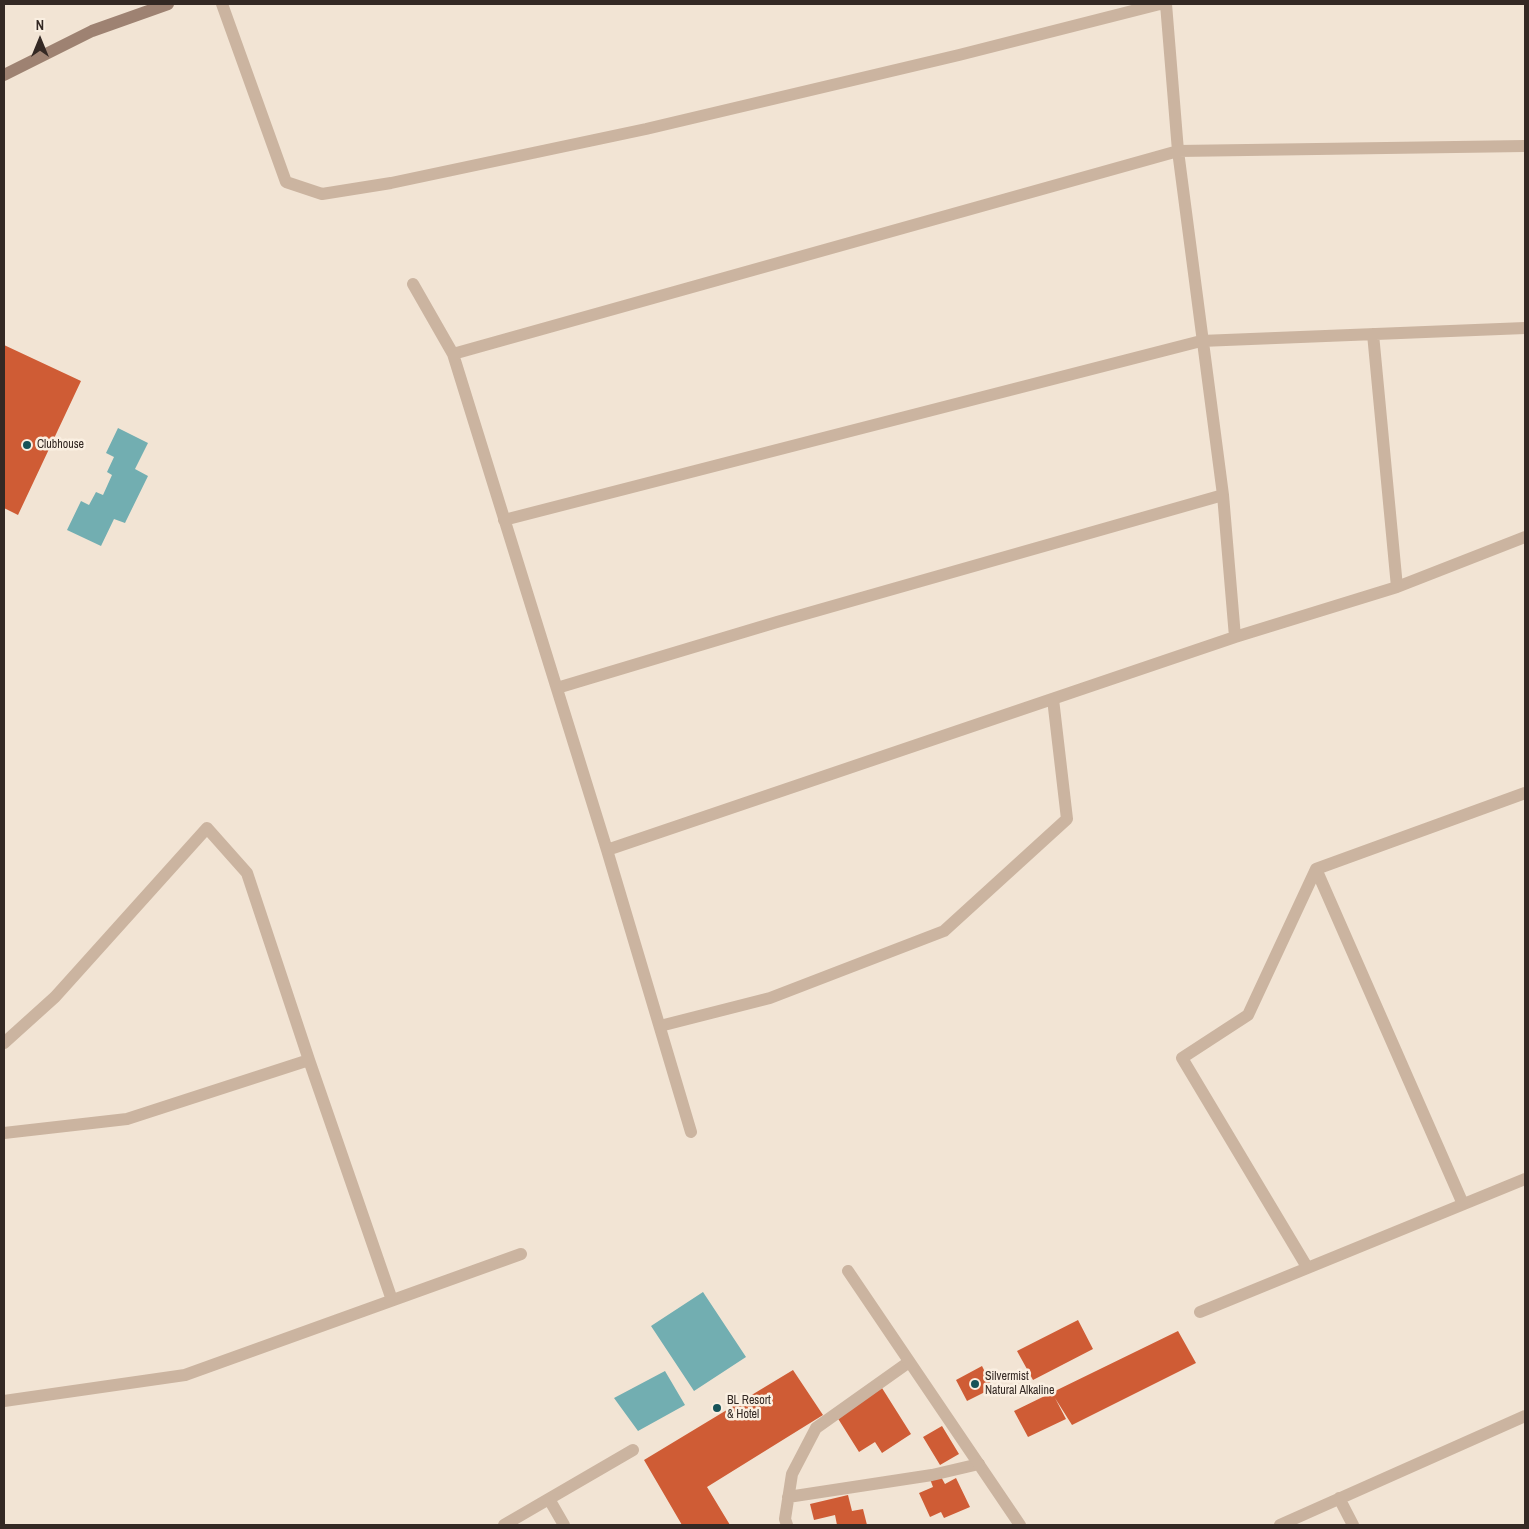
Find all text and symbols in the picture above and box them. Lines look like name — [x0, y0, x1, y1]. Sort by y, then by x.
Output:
north arrow — [15, 15, 65, 65]
text: N — [36, 16, 44, 34]
place label: Clubhouse — [37, 438, 84, 452]
marker: Clubhouse — [21, 439, 33, 451]
place label: Silvermist Natural Alkaline — [985, 1370, 1054, 1398]
marker: Silvermist Natural Alkaline — [969, 1378, 981, 1390]
place label: BL Resort & Hotel — [727, 1394, 771, 1422]
marker: BL Resort & Hotel — [711, 1402, 723, 1414]

